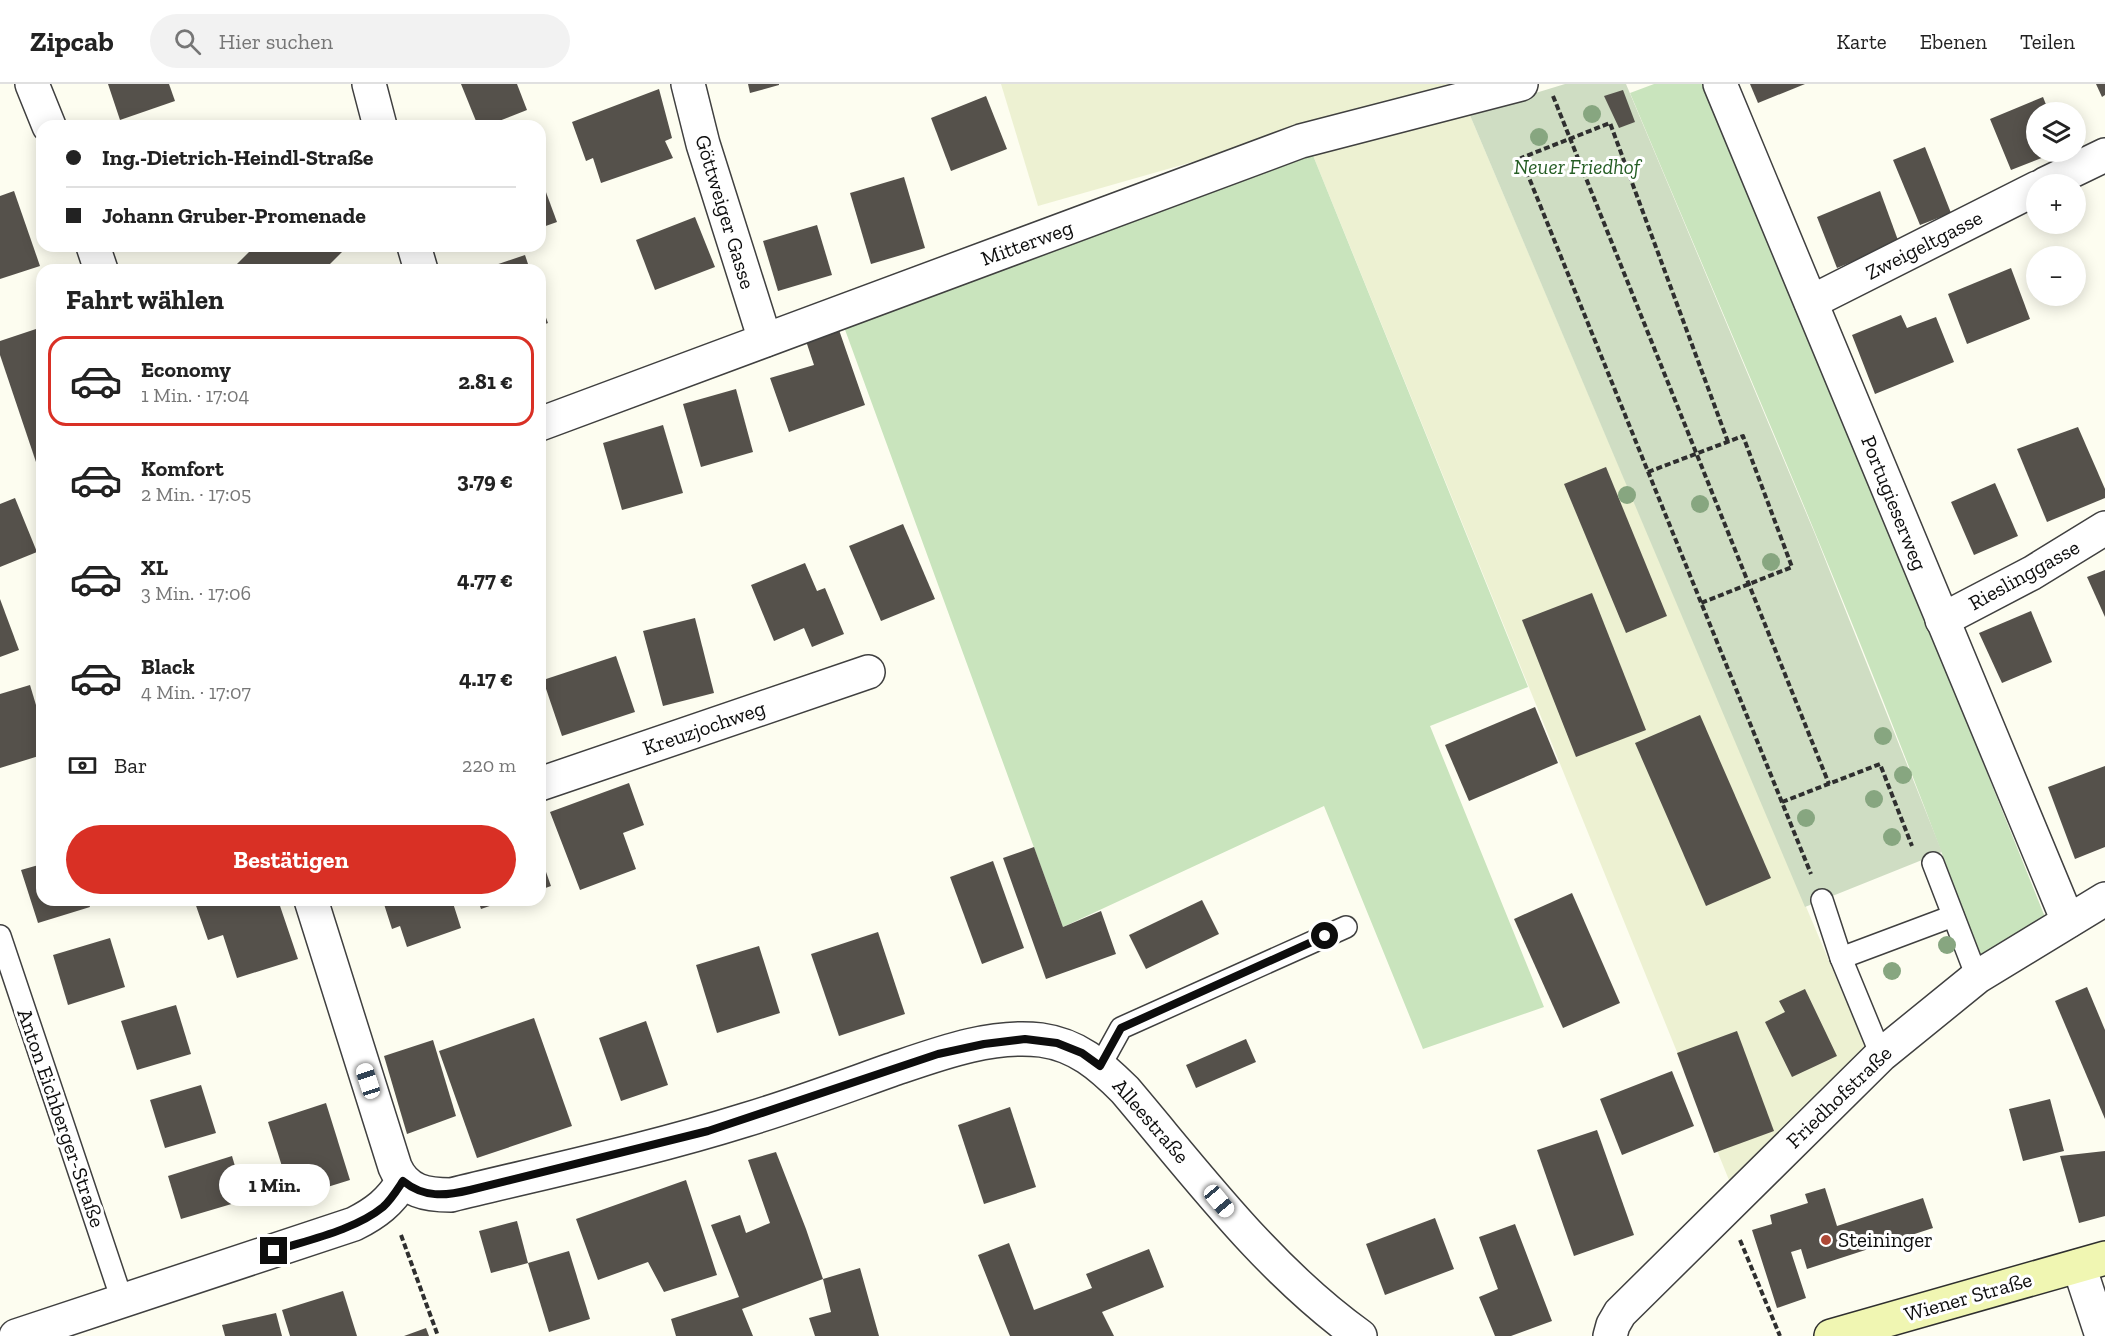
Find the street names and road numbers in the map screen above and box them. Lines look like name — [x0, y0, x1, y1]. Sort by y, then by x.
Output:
street label: Göttweiger Gasse — [690, 132, 761, 292]
street label: Zweigeltgasse — [1861, 204, 1987, 285]
street label: Mitterweg — [977, 214, 1077, 271]
street label: Portugieserweg — [1856, 432, 1933, 574]
street label: Rieslinggasse — [1964, 534, 2084, 615]
street label: Kreuzjochweg — [639, 695, 769, 761]
street label: Anton Eichberger-Straße — [12, 1005, 111, 1231]
street label: Friedhofstraße — [1781, 1040, 1897, 1153]
street label: Alleestraße — [1108, 1073, 1195, 1168]
street label: Wiener Straße — [1901, 1266, 2035, 1327]

